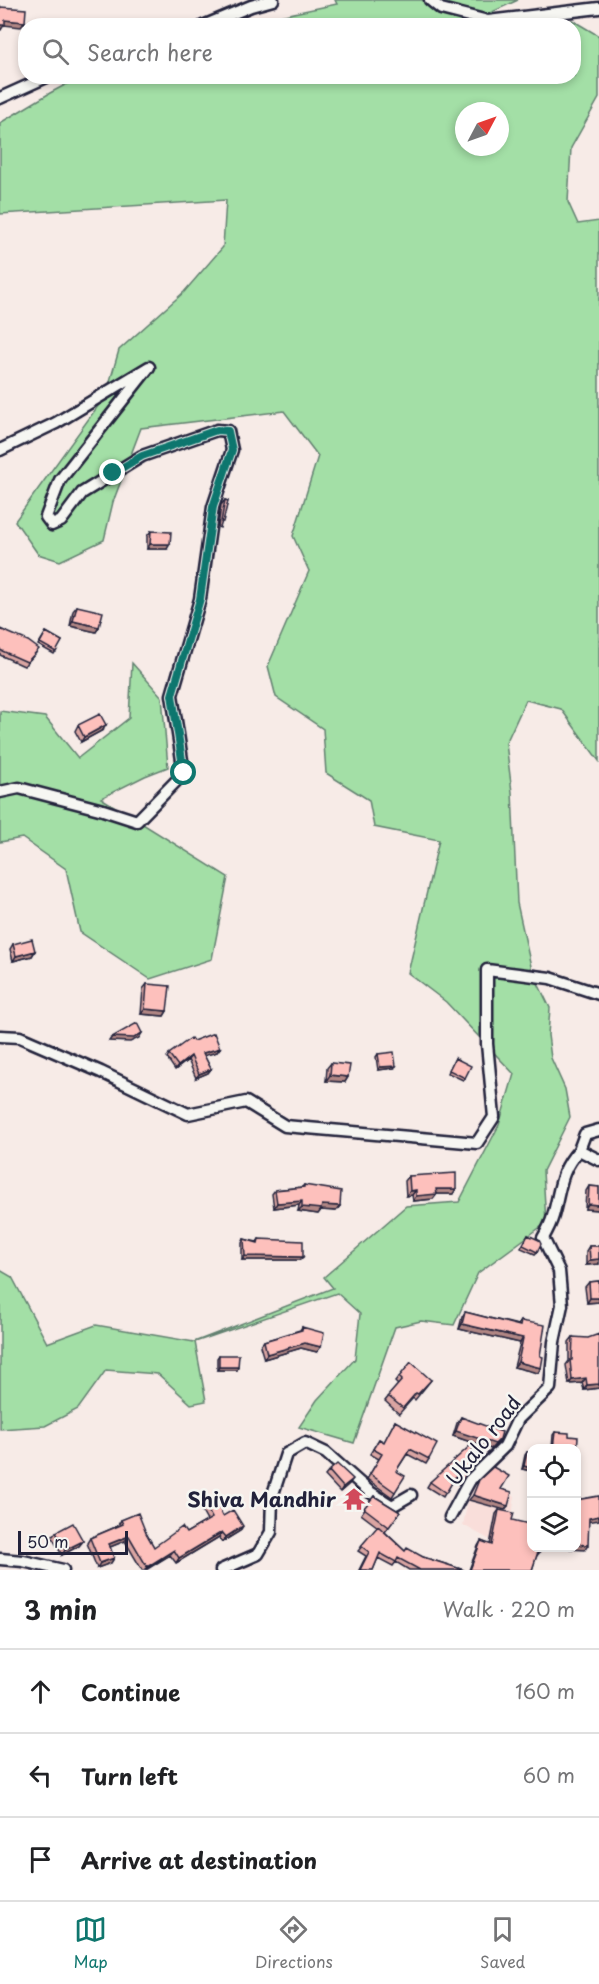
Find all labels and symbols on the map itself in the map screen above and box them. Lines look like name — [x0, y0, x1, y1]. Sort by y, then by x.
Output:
north arrow — [455, 102, 509, 156]
route end — [99, 459, 125, 485]
route start — [170, 759, 196, 785]
street label: Ukalo road — [438, 1389, 528, 1491]
place label: Shiva Mandhir — [187, 1484, 337, 1514]
temple icon: Shiva Mandhir — [341, 1486, 367, 1512]
scale bar — [18, 1528, 128, 1556]

